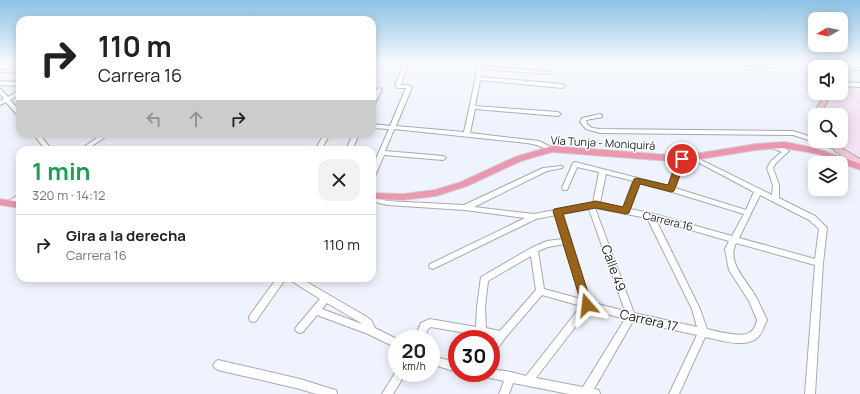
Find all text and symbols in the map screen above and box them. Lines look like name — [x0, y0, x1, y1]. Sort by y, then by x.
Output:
north arrow — [808, 12, 848, 52]
map controls — [808, 12, 848, 196]
text: 110 m — [98, 27, 172, 65]
icon: right — [32, 32, 84, 84]
button: sound — [808, 60, 848, 100]
text: Carrera 16 — [98, 63, 182, 87]
icon: left — [143, 108, 165, 130]
icon: ahead — [185, 108, 207, 130]
icon: right — [227, 108, 249, 130]
button: search — [808, 108, 848, 148]
street label: Vía Tunja - Moniquirá — [550, 132, 656, 153]
pin — [665, 142, 699, 176]
icon: arrive — [671, 148, 693, 170]
text: 1 min — [32, 154, 91, 187]
button: layers — [808, 156, 848, 196]
button: close — [318, 159, 360, 201]
text: 320 m · 14:12 — [32, 186, 105, 204]
street label: Carrera 16 — [641, 207, 695, 234]
text: Gira a la derecha — [66, 225, 186, 246]
icon: right — [32, 234, 54, 256]
text: 110 m — [323, 234, 360, 255]
street label: Calle 49 — [597, 242, 631, 294]
text: Carrera 16 — [66, 246, 127, 264]
position arrow — [566, 284, 608, 326]
street label: Carrera 17 — [618, 305, 680, 335]
speed limit sign: 30 — [448, 330, 500, 382]
text: 20 — [401, 337, 427, 364]
text: km/h — [402, 359, 426, 373]

